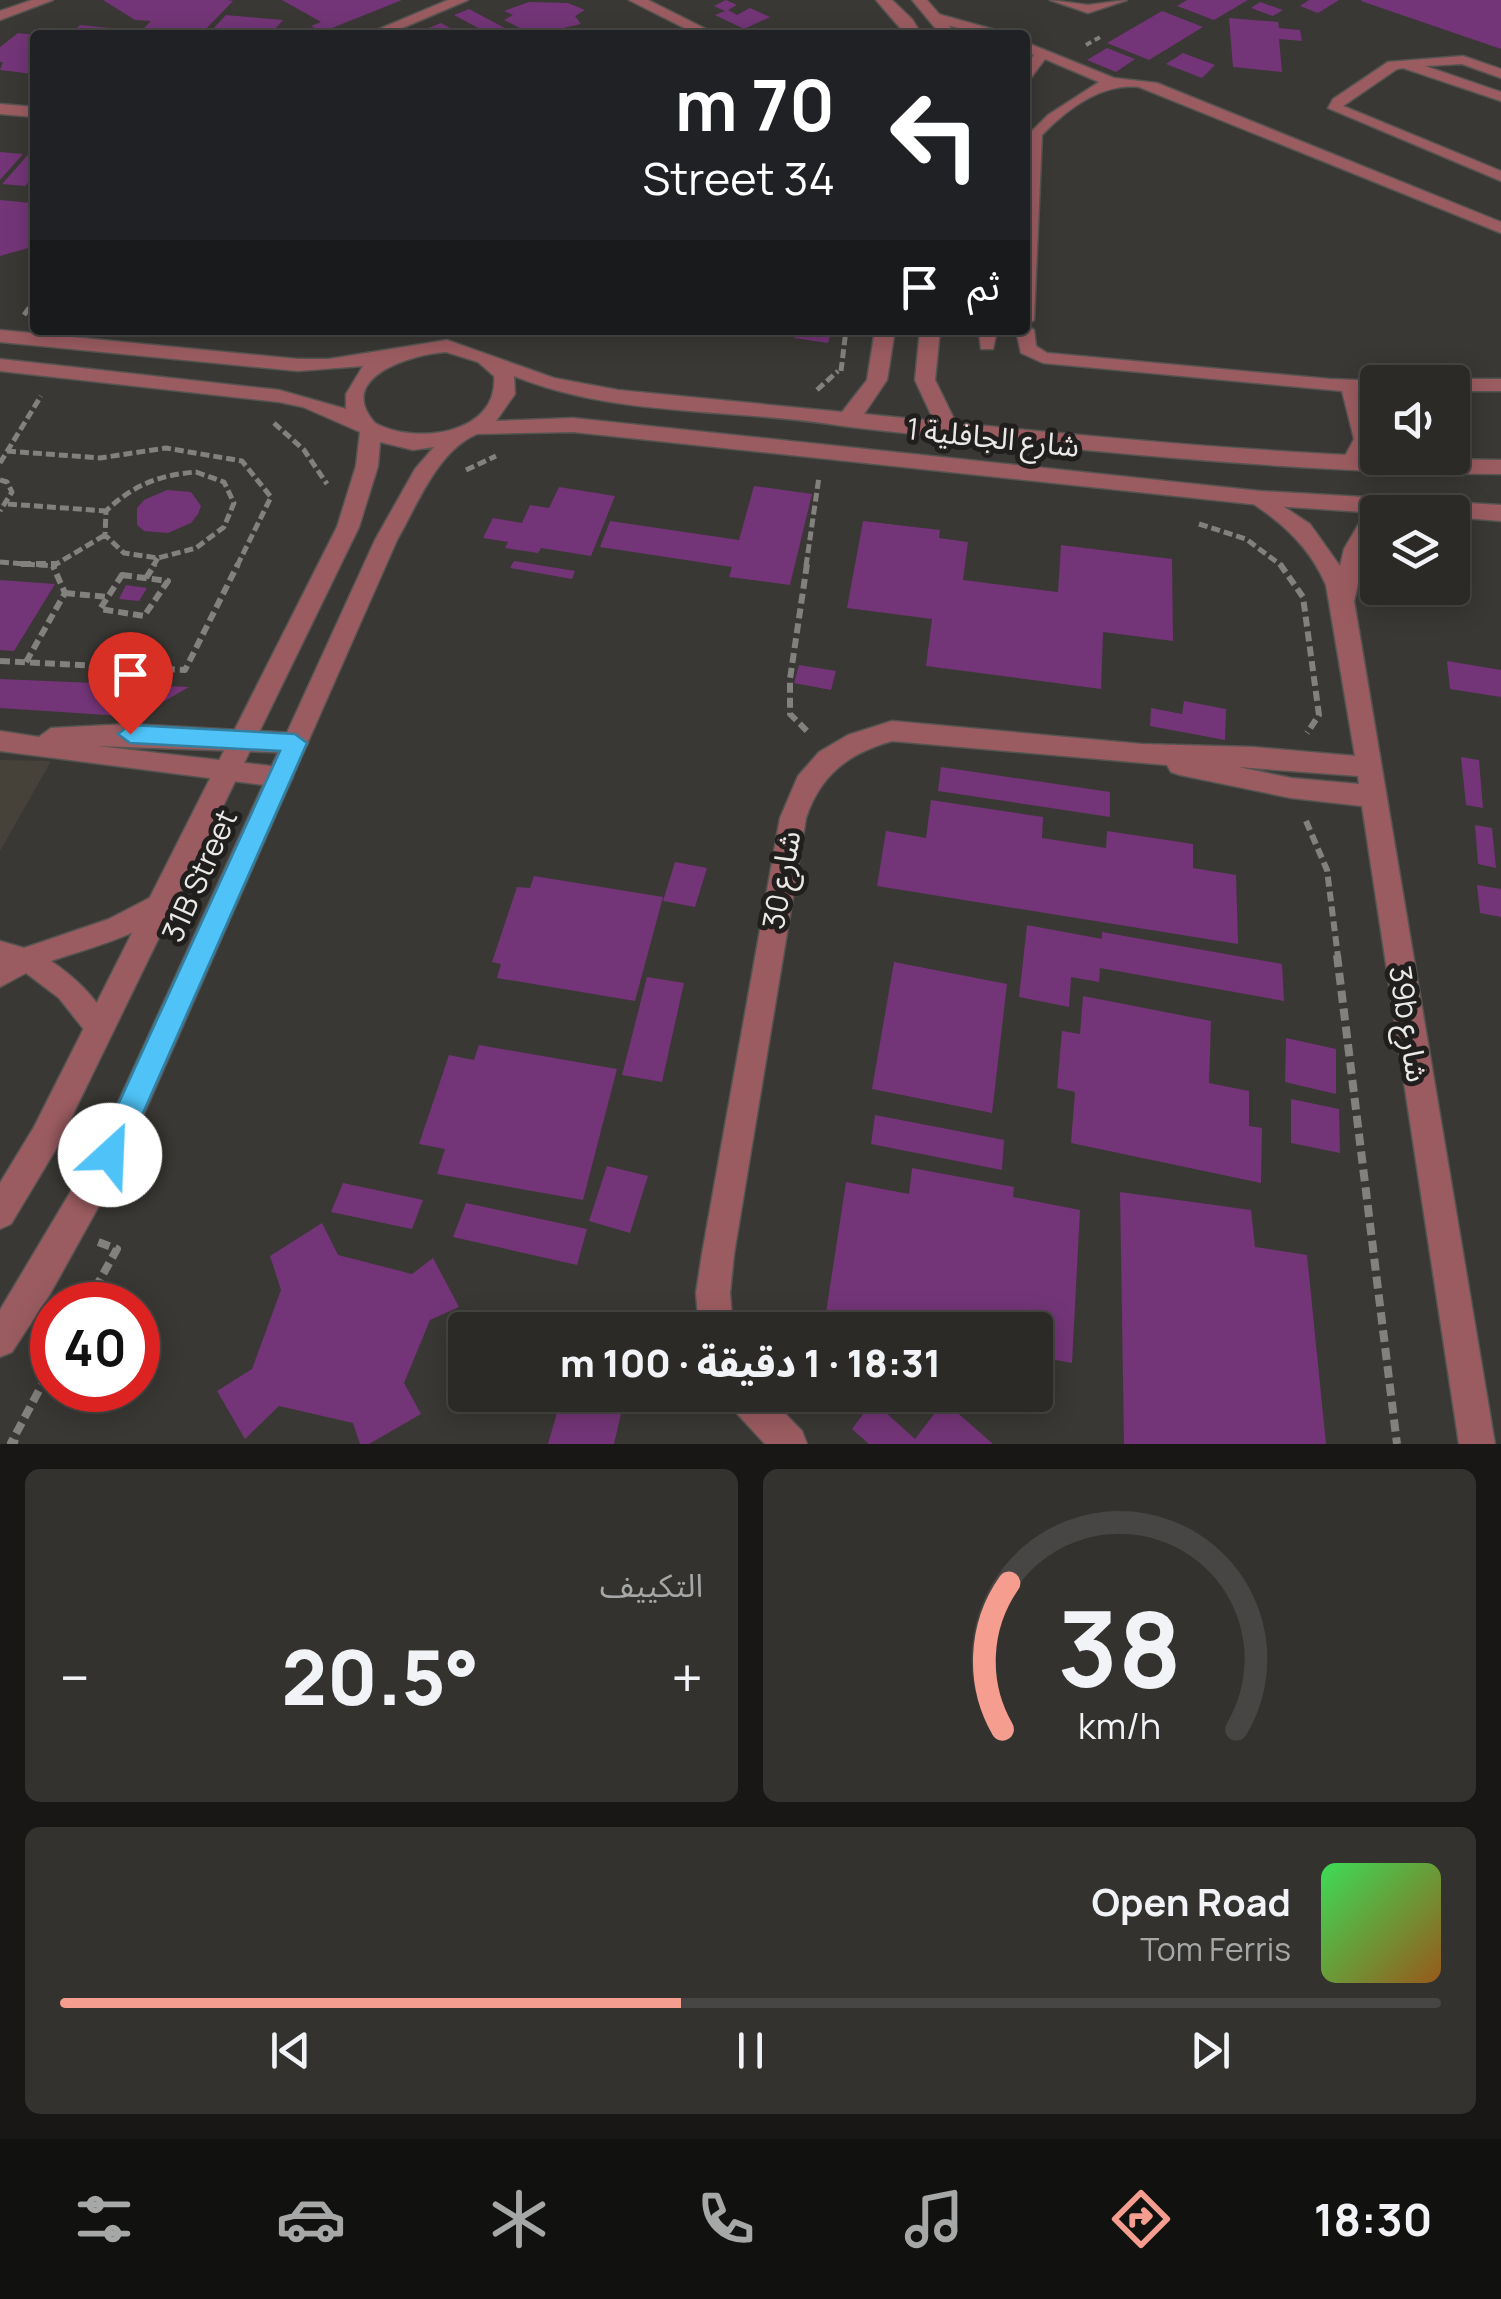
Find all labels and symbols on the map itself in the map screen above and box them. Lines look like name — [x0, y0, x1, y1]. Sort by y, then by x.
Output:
street label: شارع الجافلية 1 — [905, 407, 1081, 469]
pin — [88, 632, 173, 735]
street label: 31B Street — [151, 803, 246, 948]
street label: شارع 30 — [752, 827, 812, 933]
street label: 39b شارع — [1377, 963, 1439, 1085]
position arrow — [58, 1103, 162, 1207]
speed limit sign: 40 — [30, 1282, 160, 1412]

